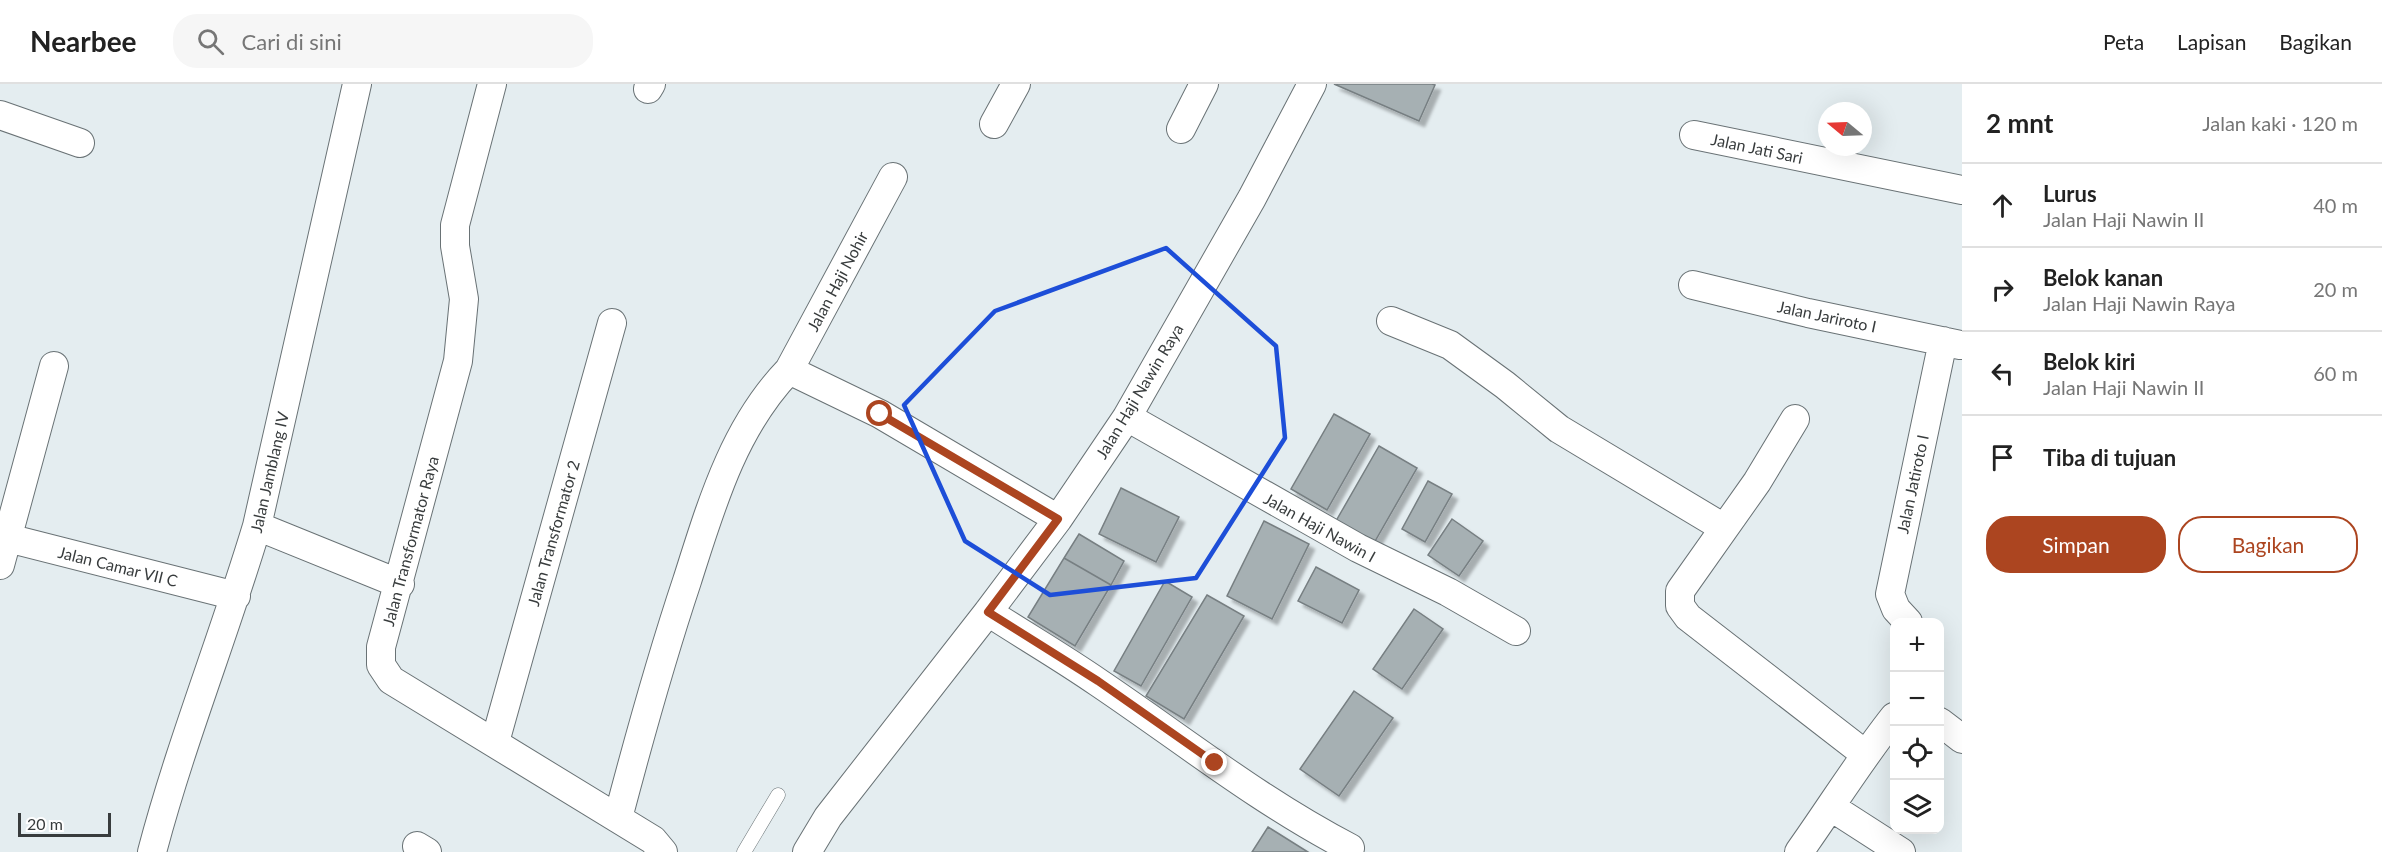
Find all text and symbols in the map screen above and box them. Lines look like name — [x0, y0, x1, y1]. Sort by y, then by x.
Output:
search box — [173, 14, 593, 68]
text: Nearbee — [30, 24, 137, 58]
icon: search — [194, 25, 227, 58]
text: Cari di sini — [242, 28, 342, 55]
text: Peta — [2103, 29, 2144, 54]
text: Lapisan — [2177, 29, 2246, 54]
text: Bagikan — [2279, 29, 2352, 54]
north arrow — [1818, 102, 1872, 156]
text: 2 mnt — [1986, 107, 2053, 139]
text: Jalan kaki · 120 m — [2202, 111, 2358, 135]
street label: Jalan Jati Sari — [1709, 129, 1805, 167]
text: Lurus — [2043, 180, 2097, 207]
icon: ahead — [1986, 189, 2019, 222]
text: 40 m — [2313, 193, 2358, 217]
text: Jalan Haji Nawin II — [2043, 207, 2204, 231]
street label: Jalan Haji Nohir — [803, 228, 871, 334]
text: Belok kanan — [2043, 264, 2163, 291]
icon: right — [1986, 273, 2019, 306]
text: 20 m — [2313, 277, 2358, 301]
text: Jalan Haji Nawin Raya — [2043, 291, 2235, 315]
street label: Jalan Jariroto I — [1776, 296, 1878, 336]
street label: Jalan Haji Nawin Raya — [1091, 320, 1187, 462]
text: Belok kiri — [2043, 348, 2135, 375]
icon: left — [1986, 357, 2019, 390]
text: 60 m — [2313, 361, 2358, 385]
text: Jalan Haji Nawin II — [2043, 375, 2204, 399]
route start — [866, 400, 892, 426]
street label: Jalan Jamblang IV — [246, 409, 292, 534]
street label: Jalan Jatiroto I — [1892, 433, 1932, 535]
icon: arrive — [1986, 441, 2019, 474]
text: Tiba di tujuan — [2043, 444, 2176, 471]
street label: Jalan Transformator Raya — [378, 454, 442, 628]
street label: Jalan Transformator 2 — [523, 458, 583, 608]
street label: Jalan Haji Nawin I — [1261, 488, 1379, 566]
button: Simpan — [1986, 516, 2166, 573]
button: Bagikan — [2178, 516, 2358, 573]
street label: Jalan Camar VII C — [56, 542, 180, 590]
map controls — [1890, 618, 1944, 834]
button: + — [1890, 618, 1944, 672]
button: − — [1890, 672, 1944, 726]
button: locate — [1890, 726, 1944, 780]
route end — [1201, 749, 1227, 775]
button: layers — [1890, 780, 1944, 834]
scale bar — [18, 810, 111, 838]
text: 20 m — [27, 814, 63, 833]

